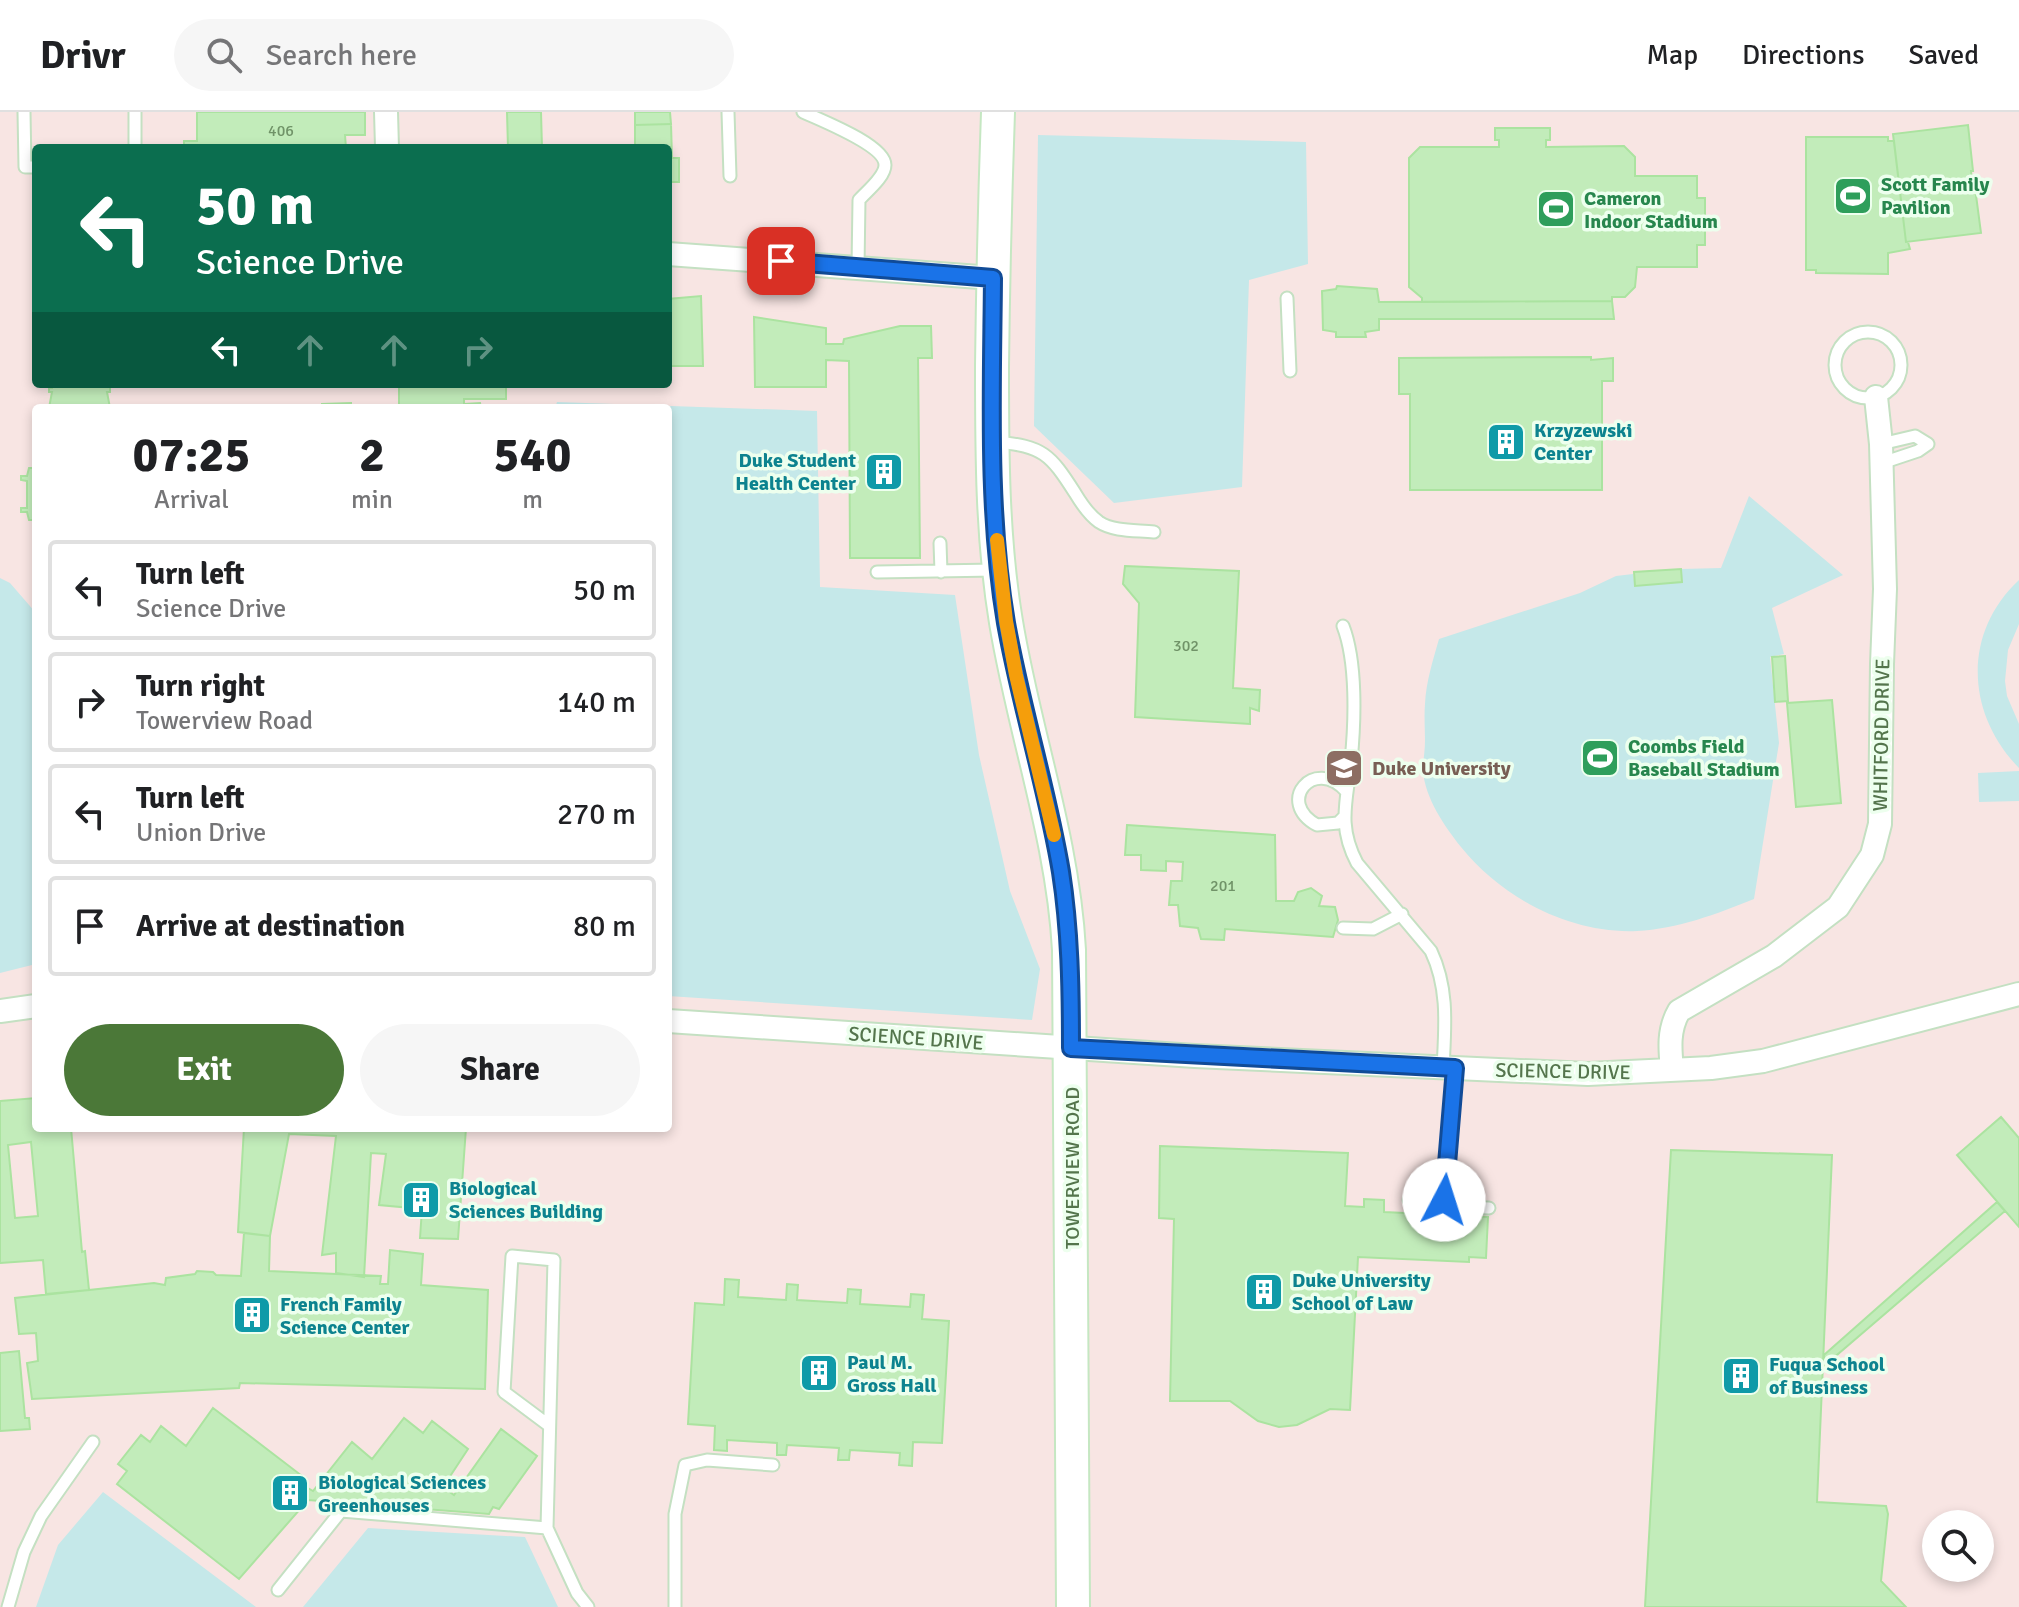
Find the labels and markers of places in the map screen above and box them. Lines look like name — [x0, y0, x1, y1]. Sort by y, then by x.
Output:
place label: Scott Family Pavilion — [1881, 172, 1990, 220]
sports icon: Scott Family Pavilion — [1832, 175, 1874, 217]
place label: Cameron Indoor Stadium — [1584, 186, 1718, 234]
sports icon: Cameron Indoor Stadium — [1535, 188, 1577, 230]
pin — [747, 227, 815, 295]
place label: Krzyzewski Center — [1534, 418, 1632, 466]
building icon: Krzyzewski Center — [1485, 421, 1527, 463]
place label: Duke Student Health Center — [735, 448, 857, 496]
building icon: Duke Student Health Center — [863, 451, 905, 493]
place label: Coombs Field Baseball Stadium — [1628, 734, 1780, 782]
sports icon: Coombs Field Baseball Stadium — [1579, 737, 1621, 779]
school or university icon: Duke University — [1323, 747, 1365, 789]
place label: Duke University — [1372, 756, 1511, 781]
place label: Biological Sciences Building — [449, 1176, 603, 1224]
building icon: Biological Sciences Building — [400, 1179, 442, 1221]
place label: Duke University School of Law — [1292, 1268, 1431, 1316]
building icon: Duke University School of Law — [1243, 1271, 1285, 1313]
place label: French Family Science Center — [280, 1292, 410, 1340]
building icon: French Family Science Center — [231, 1294, 273, 1336]
place label: Paul M. Gross Hall — [847, 1350, 937, 1398]
building icon: Paul M. Gross Hall — [798, 1352, 840, 1394]
place label: Fuqua School of Business — [1769, 1352, 1885, 1400]
building icon: Fuqua School of Business — [1720, 1355, 1762, 1397]
place label: Biological Sciences Greenhouses — [318, 1470, 486, 1518]
building icon: Biological Sciences Greenhouses — [269, 1472, 311, 1514]

